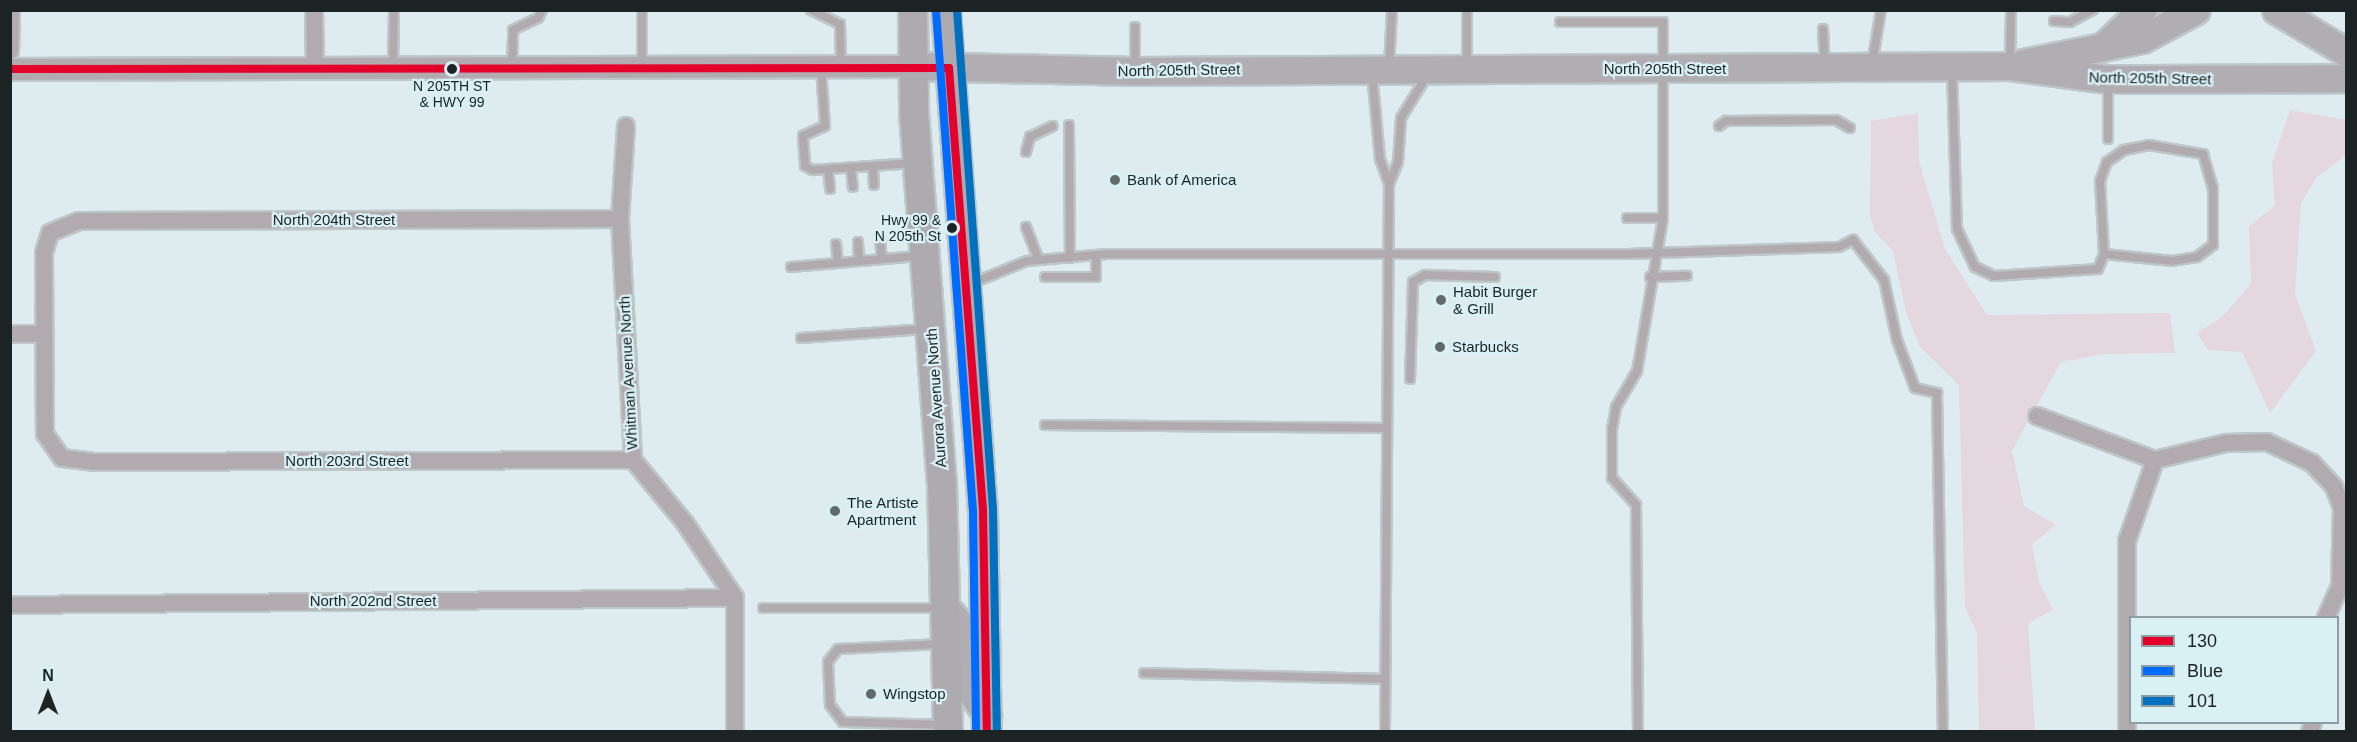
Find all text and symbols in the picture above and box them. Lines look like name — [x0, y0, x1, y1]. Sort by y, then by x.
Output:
street label: North 205th Street — [1118, 60, 1240, 80]
street label: North 205th Street — [1604, 60, 1726, 78]
marker: N 205TH ST & HWY 99 — [446, 63, 458, 75]
street label: North 205th Street — [2089, 68, 2211, 88]
place label: N 205TH ST & HWY 99 — [413, 78, 491, 110]
place label: Bank of America — [1127, 171, 1237, 189]
marker: Bank of America — [1108, 173, 1122, 187]
street label: North 204th Street — [273, 211, 395, 229]
place label: Hwy 99 & N 205th St — [875, 212, 941, 244]
marker: Hwy 99 & N 205th St — [946, 222, 958, 234]
place label: Habit Burger & Grill — [1453, 282, 1537, 317]
marker: Habit Burger & Grill — [1434, 293, 1448, 307]
street label: Whitman Avenue North — [615, 295, 641, 451]
street label: Aurora Avenue North — [922, 327, 950, 469]
place label: Starbucks — [1452, 338, 1519, 356]
marker: Starbucks — [1433, 340, 1447, 354]
street label: North 203rd Street — [285, 452, 409, 470]
place label: The Artiste Apartment — [847, 493, 920, 528]
marker: The Artiste Apartment — [828, 504, 842, 518]
street label: North 202nd Street — [310, 592, 436, 610]
legend — [2129, 616, 2339, 724]
text: 130 — [2187, 631, 2217, 651]
text: Blue — [2187, 661, 2223, 681]
north arrow — [18, 664, 78, 724]
text: N — [42, 667, 54, 684]
place label: Wingstop — [883, 685, 946, 703]
marker: Wingstop — [864, 687, 878, 701]
text: 101 — [2187, 691, 2217, 711]

